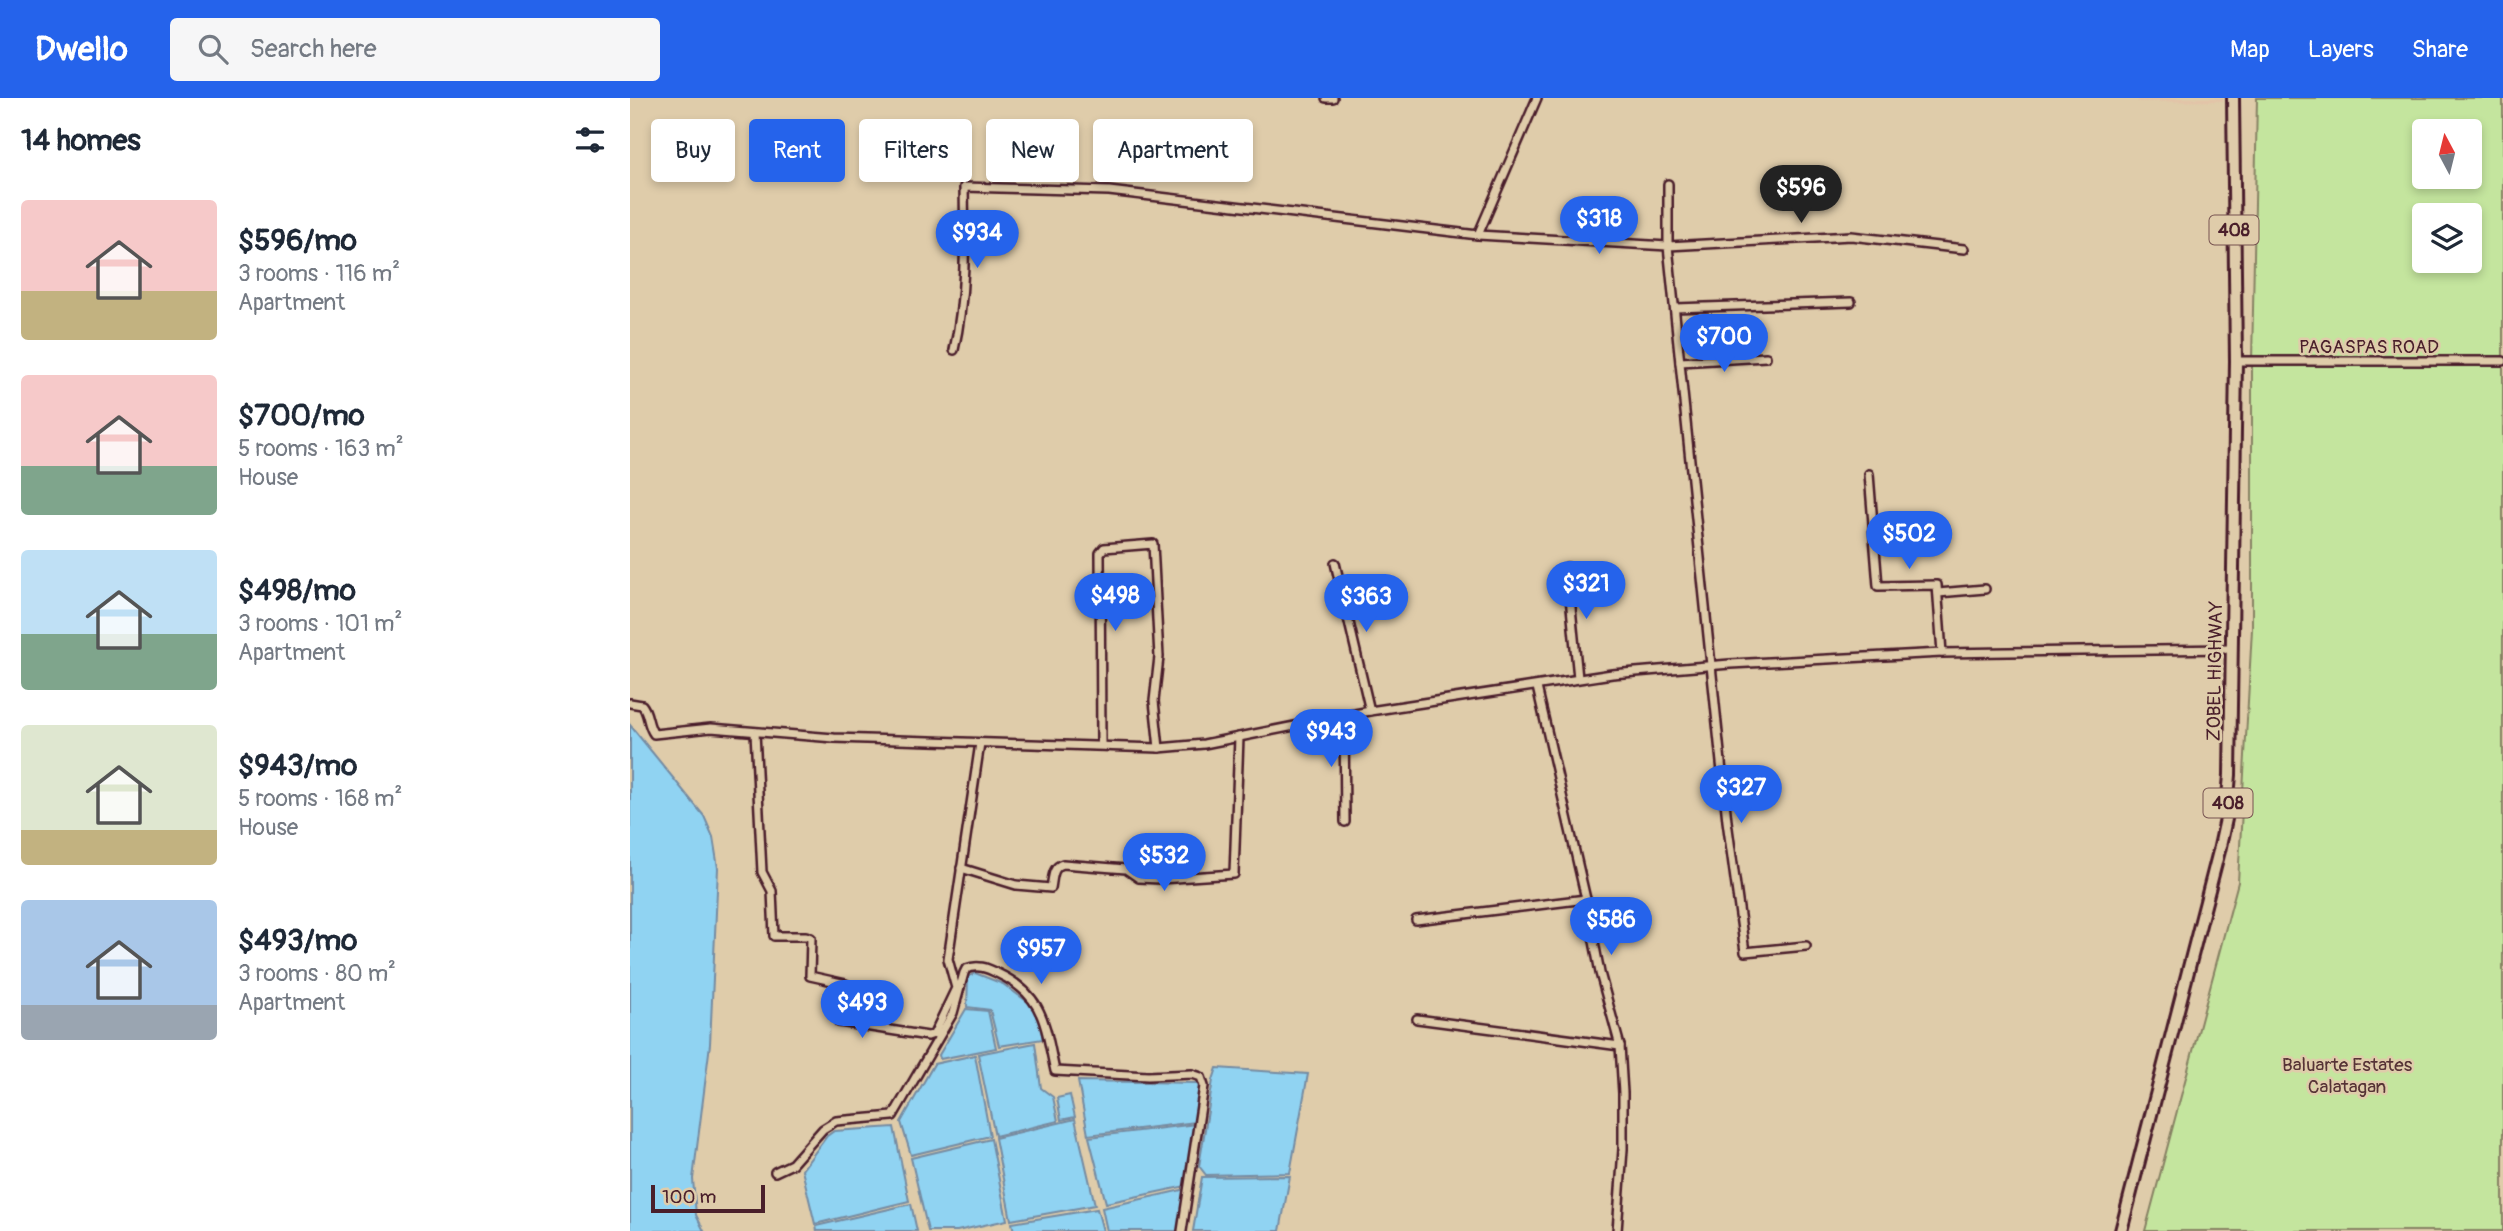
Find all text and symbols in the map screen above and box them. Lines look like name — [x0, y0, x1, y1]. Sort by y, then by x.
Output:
search box — [170, 18, 660, 81]
text: Dwello — [35, 29, 128, 70]
icon: search — [194, 30, 232, 68]
text: Search here — [250, 33, 377, 65]
text: Map — [2230, 35, 2270, 64]
text: Layers — [2308, 35, 2374, 64]
text: Share — [2412, 35, 2468, 64]
chip: Buy — [651, 119, 735, 182]
chip: Rent — [749, 119, 845, 182]
chip: Filters — [859, 119, 972, 182]
chip: New — [986, 119, 1079, 182]
chip: Apartment — [1093, 119, 1253, 182]
north arrow — [2412, 119, 2482, 189]
map controls — [2412, 119, 2482, 273]
icon: filters — [571, 121, 609, 159]
text: 14 homes — [21, 122, 141, 159]
pin: $596 — [1760, 166, 1842, 225]
text: $596 — [1776, 173, 1826, 202]
pin: $318 — [1558, 197, 1640, 256]
button: layers — [2412, 203, 2482, 273]
text: $318 — [1576, 204, 1622, 233]
pin: $934 — [936, 211, 1018, 270]
road number: 408 — [2210, 216, 2258, 244]
text: $934 — [952, 218, 1002, 247]
text: $596/mo — [238, 222, 357, 259]
icon: home — [77, 228, 161, 312]
text: 3 rooms · 116 m² — [238, 259, 400, 288]
text: Apartment — [238, 288, 345, 317]
pin: $700 — [1683, 314, 1765, 374]
text: $700 — [1696, 322, 1752, 351]
street label: PAGASPAS ROAD — [2299, 335, 2439, 359]
text: $700/mo — [238, 397, 365, 434]
icon: home — [77, 403, 161, 487]
text: 5 rooms · 163 m² — [238, 434, 404, 463]
text: House — [238, 463, 298, 492]
pin: $502 — [1868, 512, 1950, 571]
text: $502 — [1882, 519, 1936, 548]
pin: $321 — [1545, 561, 1627, 621]
text: $321 — [1562, 569, 1610, 598]
text: $498/mo — [238, 572, 356, 609]
pin: $498 — [1074, 574, 1156, 633]
pin: $363 — [1325, 574, 1407, 634]
icon: home — [77, 578, 161, 662]
text: $498 — [1090, 581, 1140, 610]
text: $363 — [1340, 582, 1392, 611]
street label: ZOBEL HIGHWAY — [2202, 601, 2228, 742]
text: 3 rooms · 101 m² — [238, 609, 402, 638]
text: Apartment — [238, 638, 345, 667]
pin: $943 — [1290, 710, 1372, 769]
text: $943 — [1306, 717, 1356, 746]
text: $943/mo — [238, 747, 357, 784]
icon: home — [77, 753, 161, 837]
pin: $327 — [1700, 766, 1782, 825]
text: $327 — [1716, 773, 1766, 802]
text: 5 rooms · 168 m² — [238, 784, 402, 813]
road number: 408 — [2204, 788, 2252, 818]
text: House — [238, 813, 298, 842]
pin: $532 — [1123, 834, 1205, 893]
text: $532 — [1139, 841, 1189, 870]
pin: $586 — [1570, 898, 1652, 957]
text: $586 — [1586, 905, 1636, 934]
text: $493/mo — [238, 922, 357, 959]
pin: $957 — [1000, 926, 1082, 986]
icon: home — [77, 928, 161, 1012]
text: $957 — [1017, 934, 1065, 963]
text: 3 rooms · 80 m² — [238, 959, 396, 988]
pin: $493 — [821, 981, 903, 1040]
text: Apartment — [238, 988, 345, 1017]
text: $493 — [837, 988, 887, 1017]
park label: Baluarte Estates Calatagan — [2282, 1053, 2413, 1099]
scale bar — [651, 1182, 765, 1214]
text: 100 m — [662, 1185, 716, 1209]

